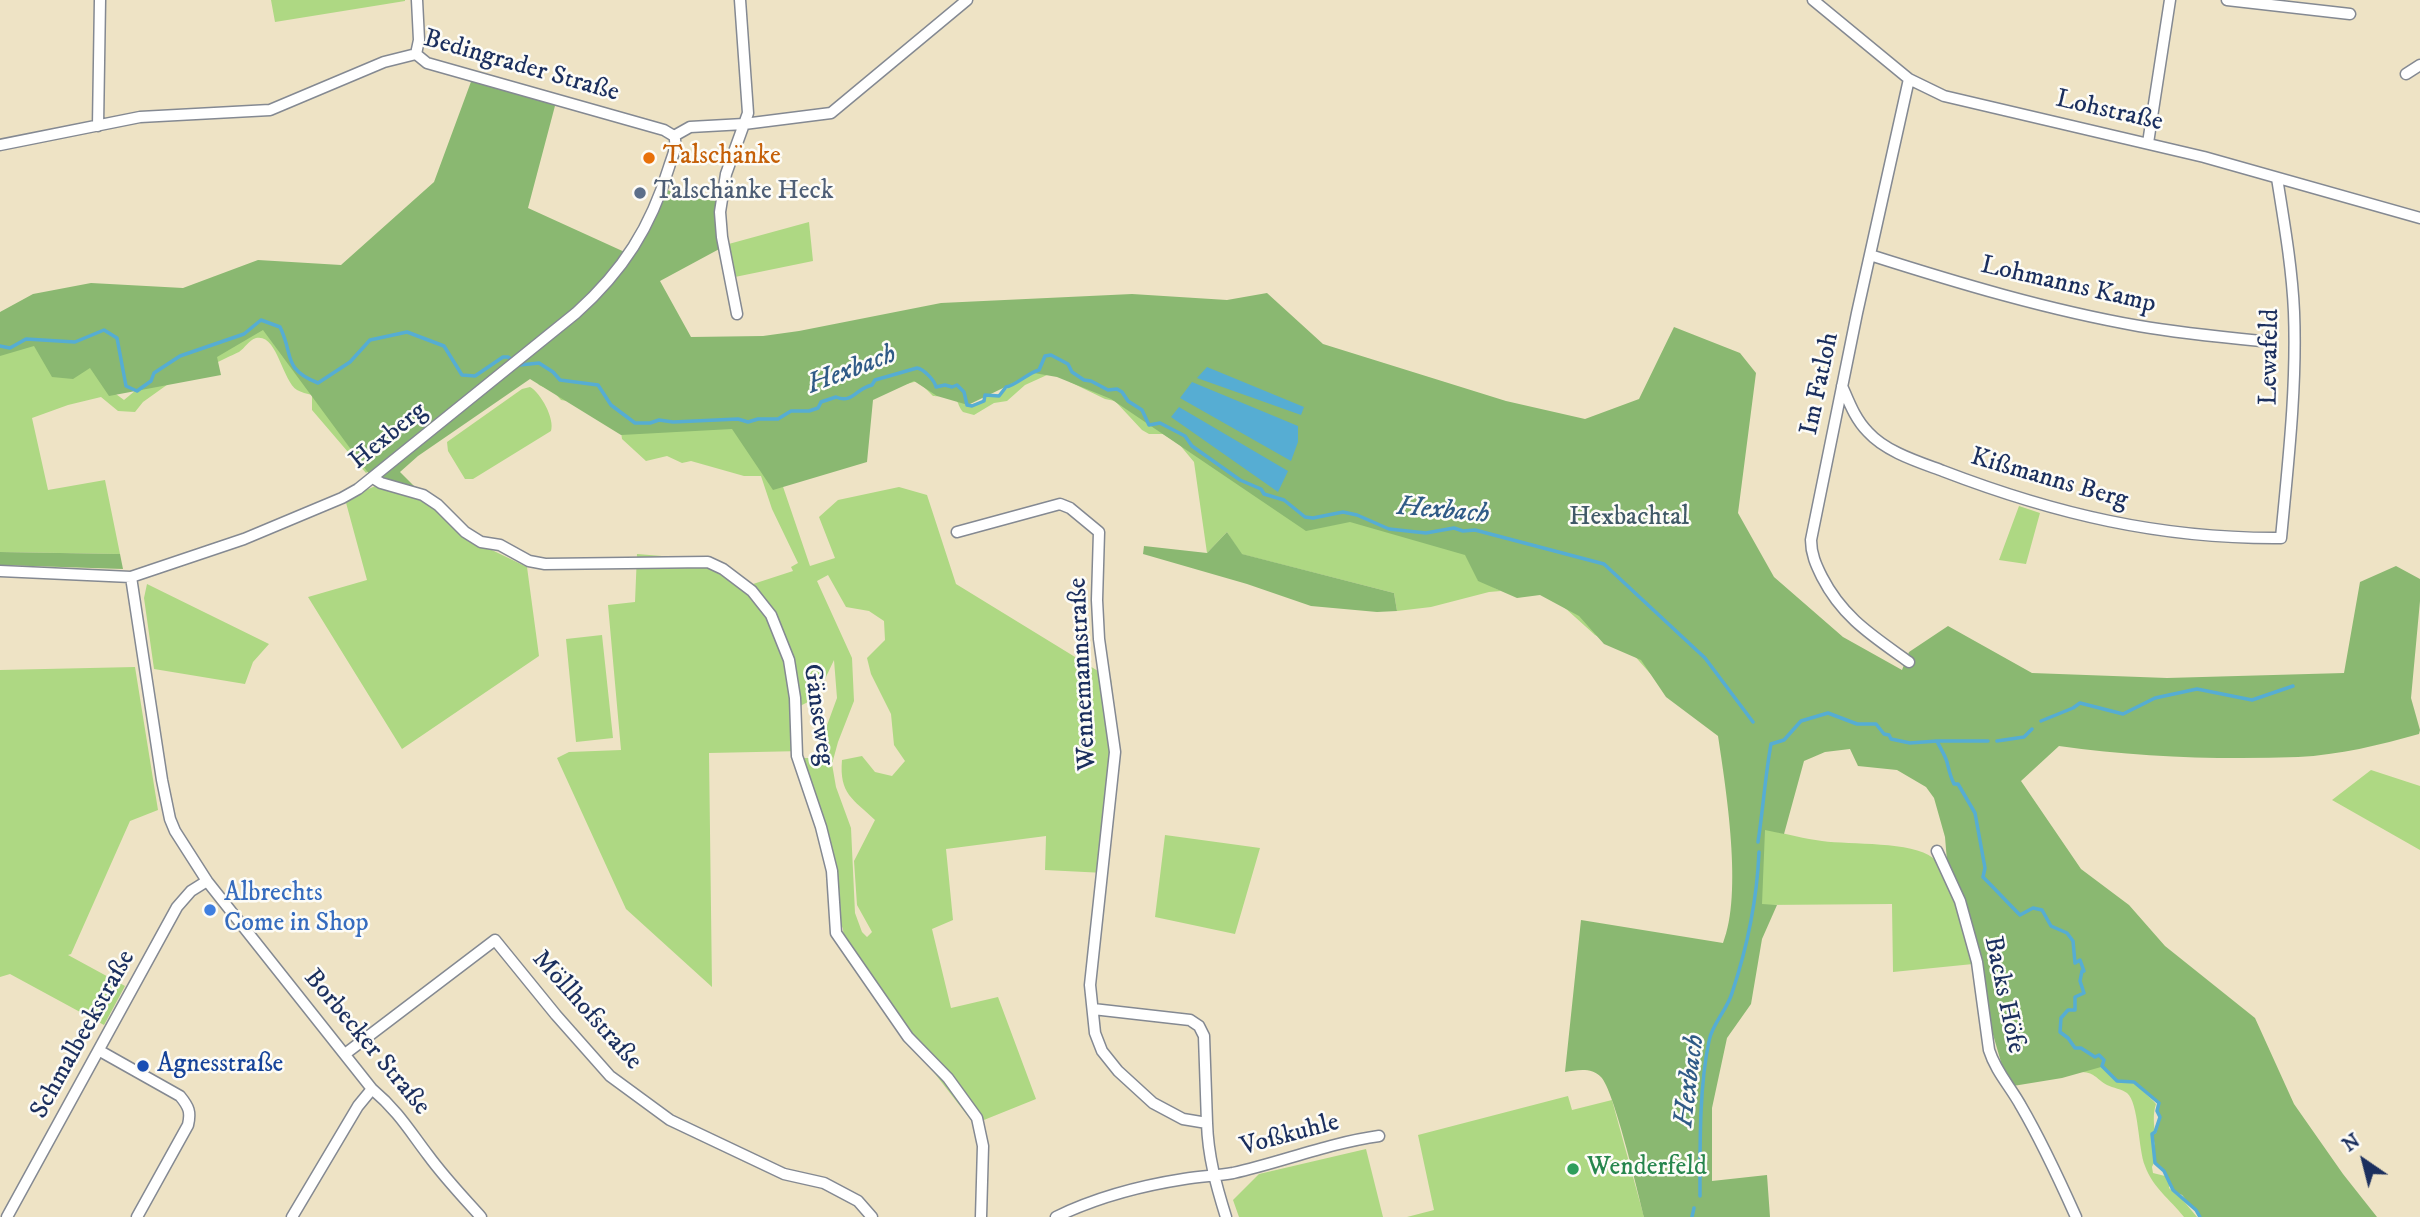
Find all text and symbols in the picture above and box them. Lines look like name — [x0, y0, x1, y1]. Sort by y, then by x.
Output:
street label: Bedingrader Straße — [420, 24, 622, 110]
street label: Lohstraße — [2052, 85, 2166, 139]
place label: Talschänke — [663, 142, 781, 174]
marker: Talschänke — [641, 150, 657, 166]
place label: Talschänke Heck — [654, 177, 834, 209]
marker: Talschänke Heck — [632, 185, 648, 201]
street label: Lohmanns Kamp — [1977, 251, 2159, 321]
street label: Lewafeld — [2255, 308, 2287, 406]
street label: Im Fatloh — [1795, 330, 1847, 438]
water label: Hexbach — [803, 339, 901, 403]
street label: Hexberg — [344, 396, 434, 478]
street label: Kißmanns Berg — [1967, 443, 2131, 517]
water label: Hexbach — [1395, 491, 1491, 533]
park label: Hexbachtal — [1569, 503, 1689, 535]
street label: Wennemannstraße — [1063, 577, 1105, 771]
street label: Gänseweg — [794, 662, 840, 768]
place label: Albrechts Come in Shop — [224, 879, 368, 940]
marker: Albrechts Come in Shop — [202, 902, 218, 918]
street label: Backs Höfe — [1975, 934, 2031, 1056]
street label: Schmalbeekstraße — [25, 945, 143, 1125]
street label: Möllhofstraße — [524, 945, 648, 1077]
street label: Borbecker Straße — [296, 964, 436, 1122]
water label: Hexbach — [1669, 1033, 1713, 1129]
place label: Agnesstraße — [157, 1050, 283, 1082]
marker: Agnesstraße — [135, 1058, 151, 1074]
street label: Voßkuhle — [1237, 1108, 1343, 1164]
north arrow — [2329, 1126, 2399, 1196]
text: N — [2339, 1129, 2365, 1157]
place label: Wenderfeld — [1587, 1153, 1707, 1185]
marker: Wenderfeld — [1565, 1161, 1581, 1177]

